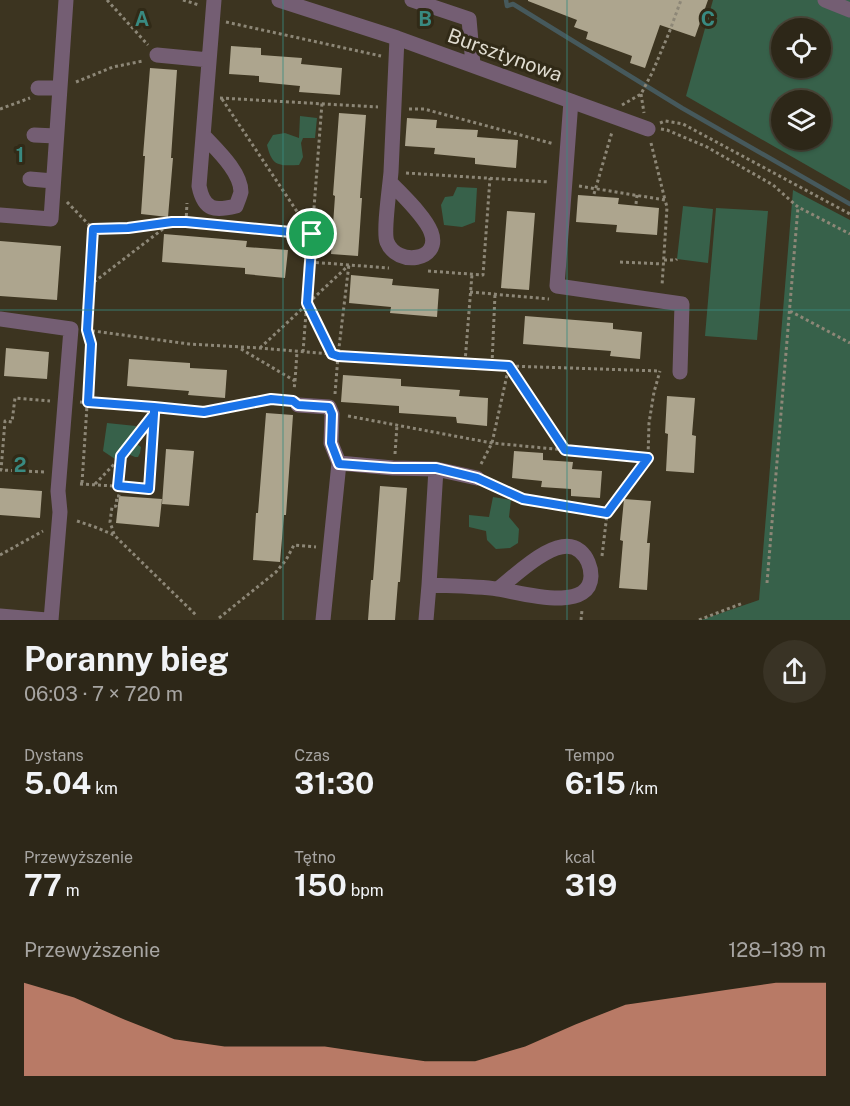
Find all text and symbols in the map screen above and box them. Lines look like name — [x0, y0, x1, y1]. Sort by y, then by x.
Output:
text: A — [135, 7, 149, 31]
text: B — [418, 7, 432, 31]
text: C — [701, 7, 715, 31]
map controls — [771, 18, 831, 150]
button: locate — [771, 18, 831, 78]
street label: Bursztynowa — [444, 23, 566, 87]
button: layers — [771, 90, 831, 150]
text: 1 — [16, 143, 24, 167]
pin — [286, 208, 337, 259]
icon: arrive — [295, 217, 328, 250]
text: 2 — [14, 453, 26, 477]
text: Poranny bieg — [24, 640, 229, 678]
button: share — [763, 640, 826, 703]
text: 06:03 · 7 × 720 m — [24, 682, 183, 706]
text: Dystans — [24, 746, 84, 765]
text: Czas — [294, 746, 330, 765]
text: Tempo — [565, 746, 615, 765]
text: 5.04 — [24, 765, 91, 801]
text: 31:30 — [294, 765, 374, 801]
text: 6:15 — [565, 765, 626, 801]
text: km — [91, 779, 118, 798]
text: /km — [626, 779, 658, 798]
text: Przewyższenie — [24, 848, 133, 867]
text: Tętno — [294, 848, 336, 867]
text: kcal — [565, 848, 596, 867]
text: 77 — [24, 867, 62, 903]
text: 150 — [294, 867, 347, 903]
text: 319 — [565, 867, 617, 903]
text: m — [62, 881, 79, 900]
text: bpm — [347, 881, 384, 900]
text: Przewyższenie — [24, 938, 160, 962]
text: 128–139 m — [728, 938, 826, 962]

